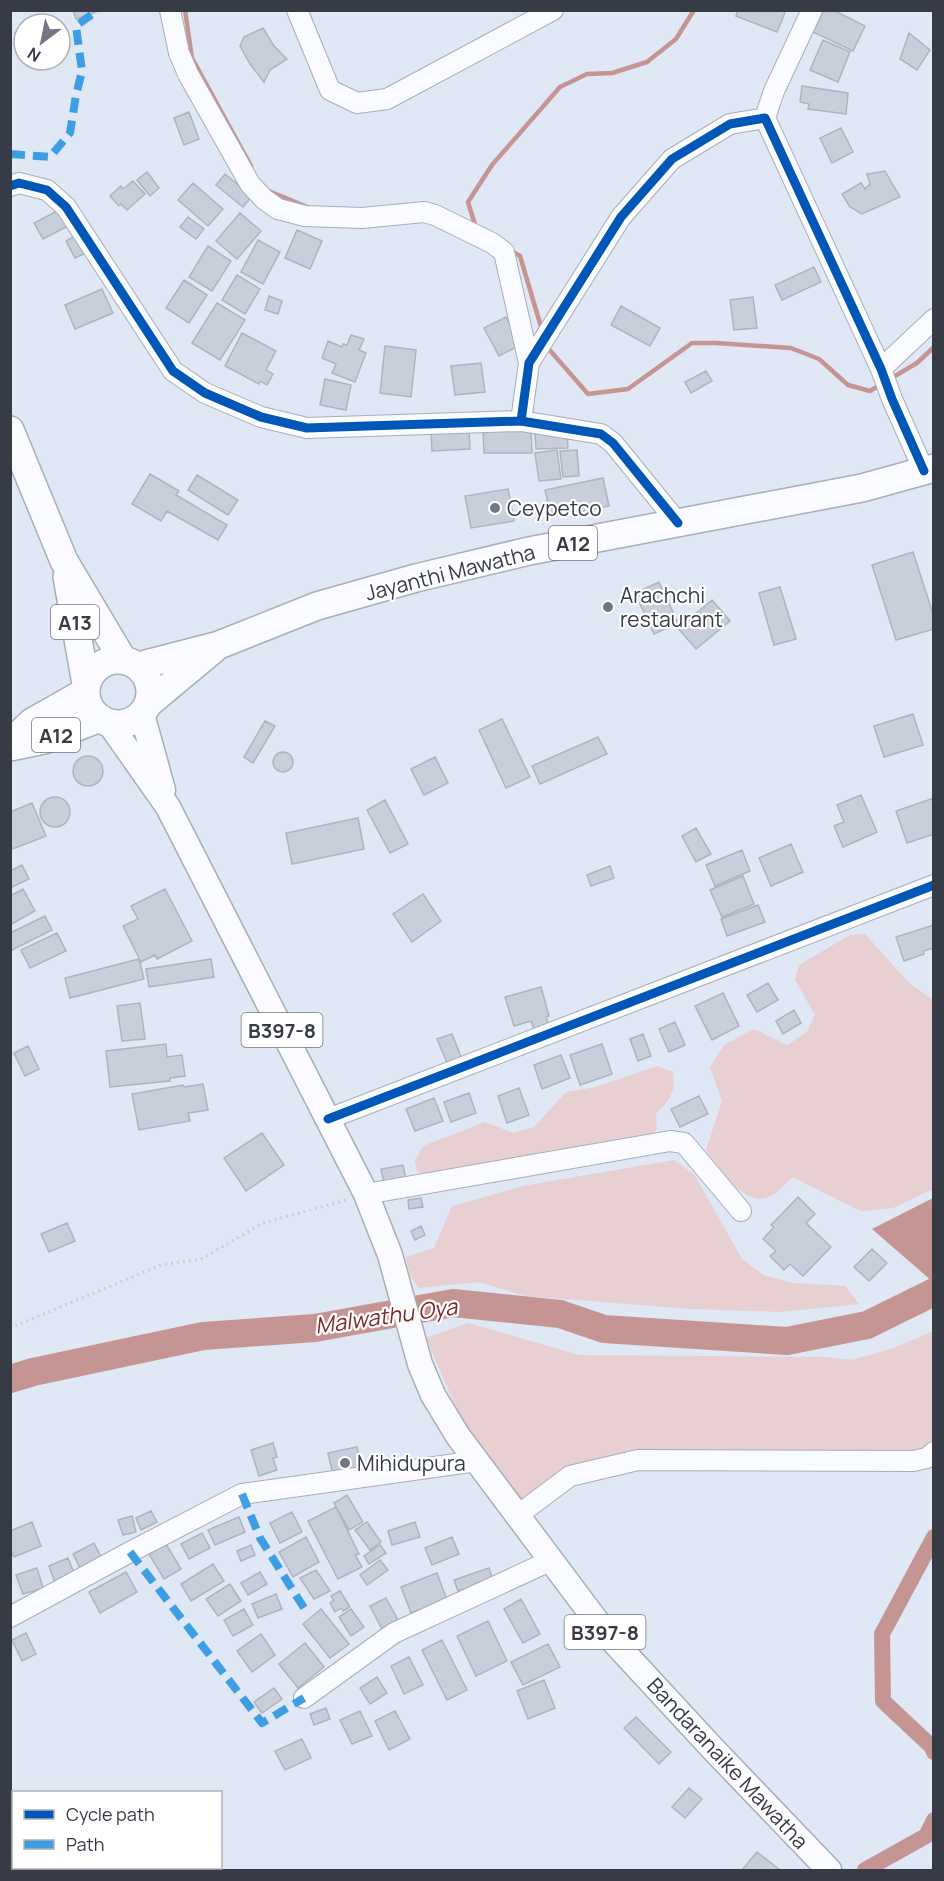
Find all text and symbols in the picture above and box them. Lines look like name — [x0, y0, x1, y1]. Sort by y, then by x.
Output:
north arrow — [12, 12, 72, 72]
text: N — [23, 42, 45, 67]
place label: Ceypetco — [507, 494, 602, 522]
marker: Ceypetco — [488, 501, 502, 515]
road number: A12 — [549, 526, 597, 560]
street label: Jayanthi Mawatha — [362, 537, 538, 607]
place label: Arachchi restaurant — [620, 581, 723, 633]
marker: Arachchi restaurant — [601, 600, 615, 614]
road number: A13 — [51, 605, 99, 639]
road number: A12 — [32, 718, 80, 752]
road number: B397-8 — [242, 1013, 322, 1047]
water label: Malwathu Oya — [313, 1291, 461, 1341]
place label: Mihidupura — [357, 1449, 466, 1477]
marker: Mihidupura — [338, 1456, 352, 1470]
road number: B397-8 — [564, 1615, 646, 1649]
street label: Bandaranaike Mawatha — [641, 1671, 815, 1855]
legend — [12, 1791, 222, 1869]
text: Cycle path — [66, 1802, 155, 1826]
text: Path — [66, 1832, 104, 1856]

